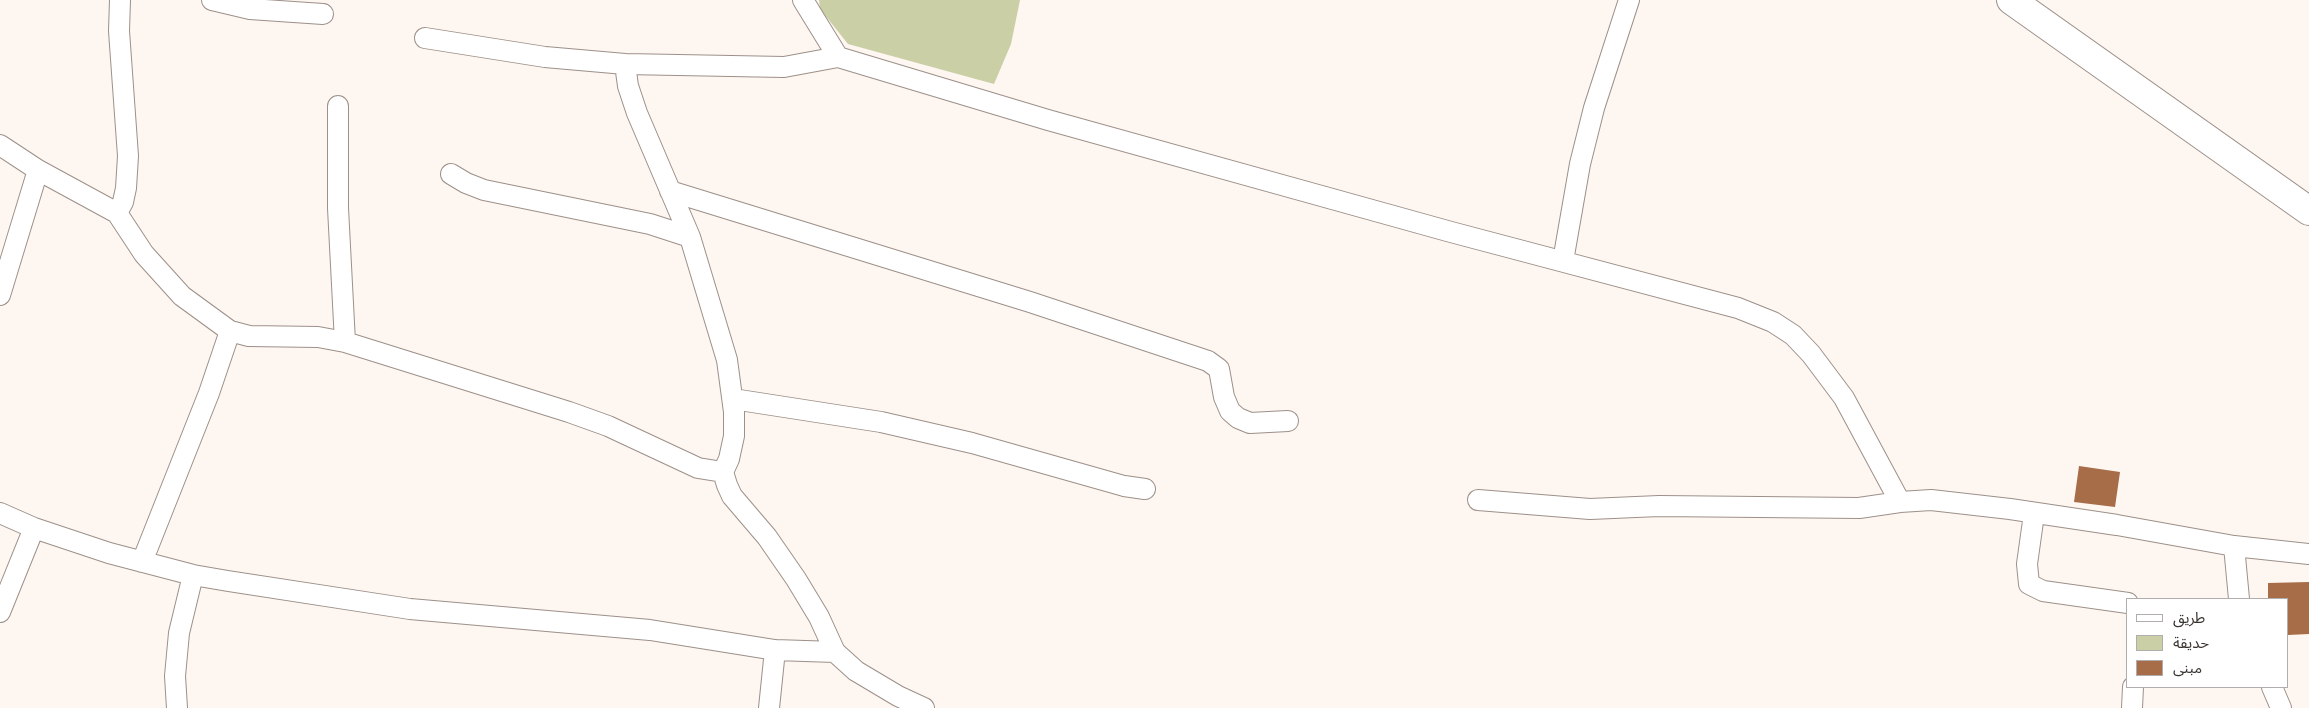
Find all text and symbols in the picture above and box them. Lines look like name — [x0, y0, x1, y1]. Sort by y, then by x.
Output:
legend — [2126, 598, 2289, 688]
text: طريق — [2173, 608, 2205, 626]
text: حديقة — [2173, 633, 2209, 651]
text: مبنى — [2173, 658, 2202, 676]

